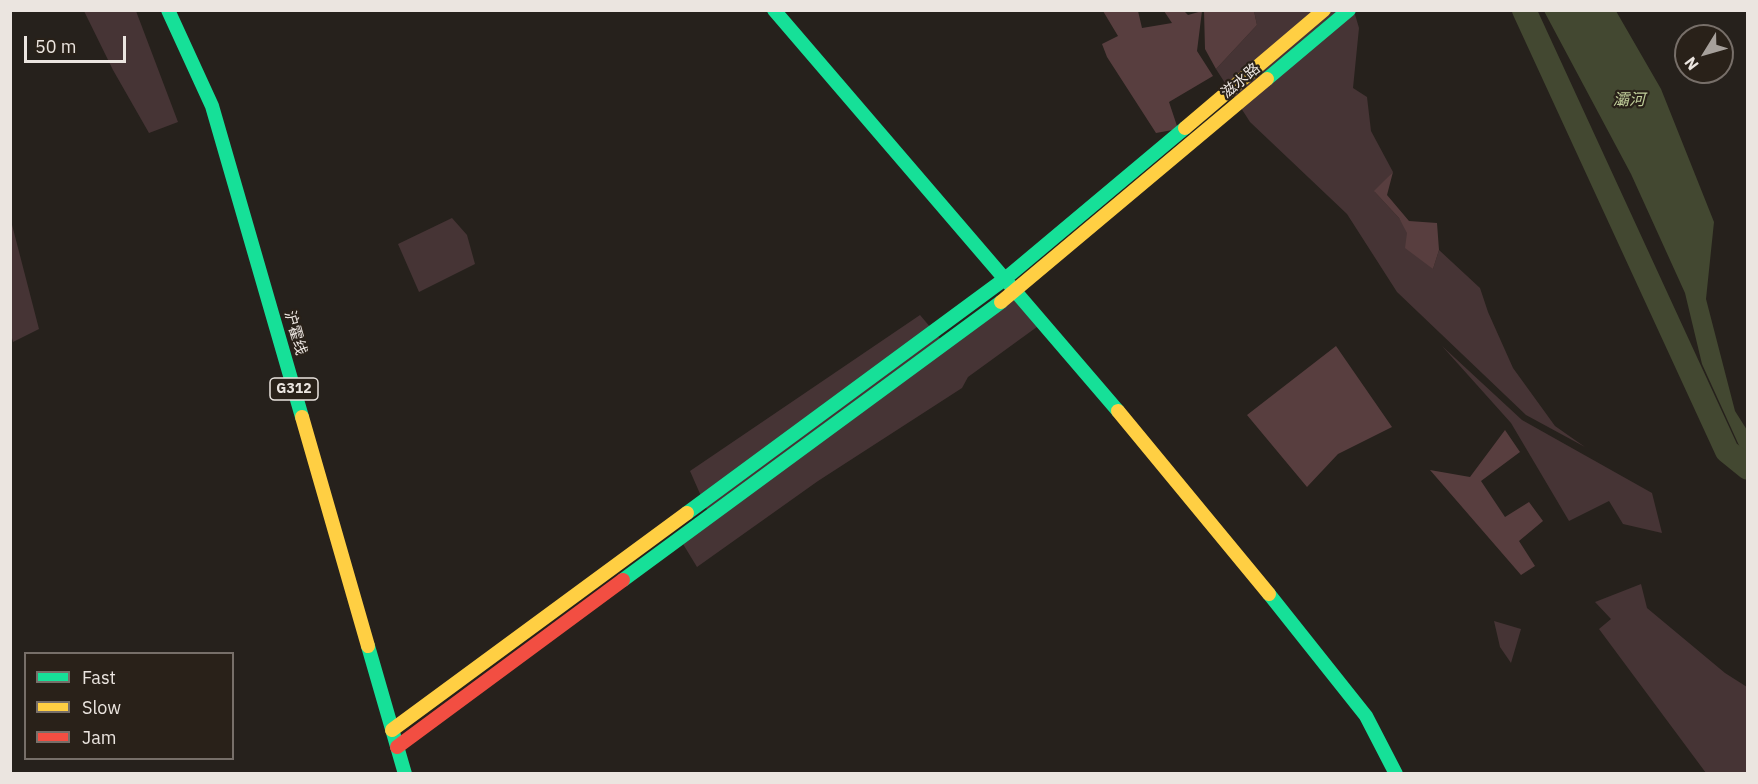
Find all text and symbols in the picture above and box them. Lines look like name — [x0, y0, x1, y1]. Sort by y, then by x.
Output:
scale bar — [27, 24, 129, 62]
north arrow — [1674, 24, 1734, 84]
text: 50 m — [35, 35, 77, 58]
text: N — [1680, 53, 1703, 74]
street label: 滋水路 — [1218, 60, 1264, 102]
water label: 灞河 — [1613, 90, 1645, 110]
street label: 沪霍线 — [280, 309, 310, 357]
road number: G312 — [270, 378, 318, 400]
legend — [24, 652, 234, 760]
text: Fast — [82, 666, 116, 689]
text: Slow — [82, 696, 121, 719]
text: Jam — [82, 726, 117, 749]

